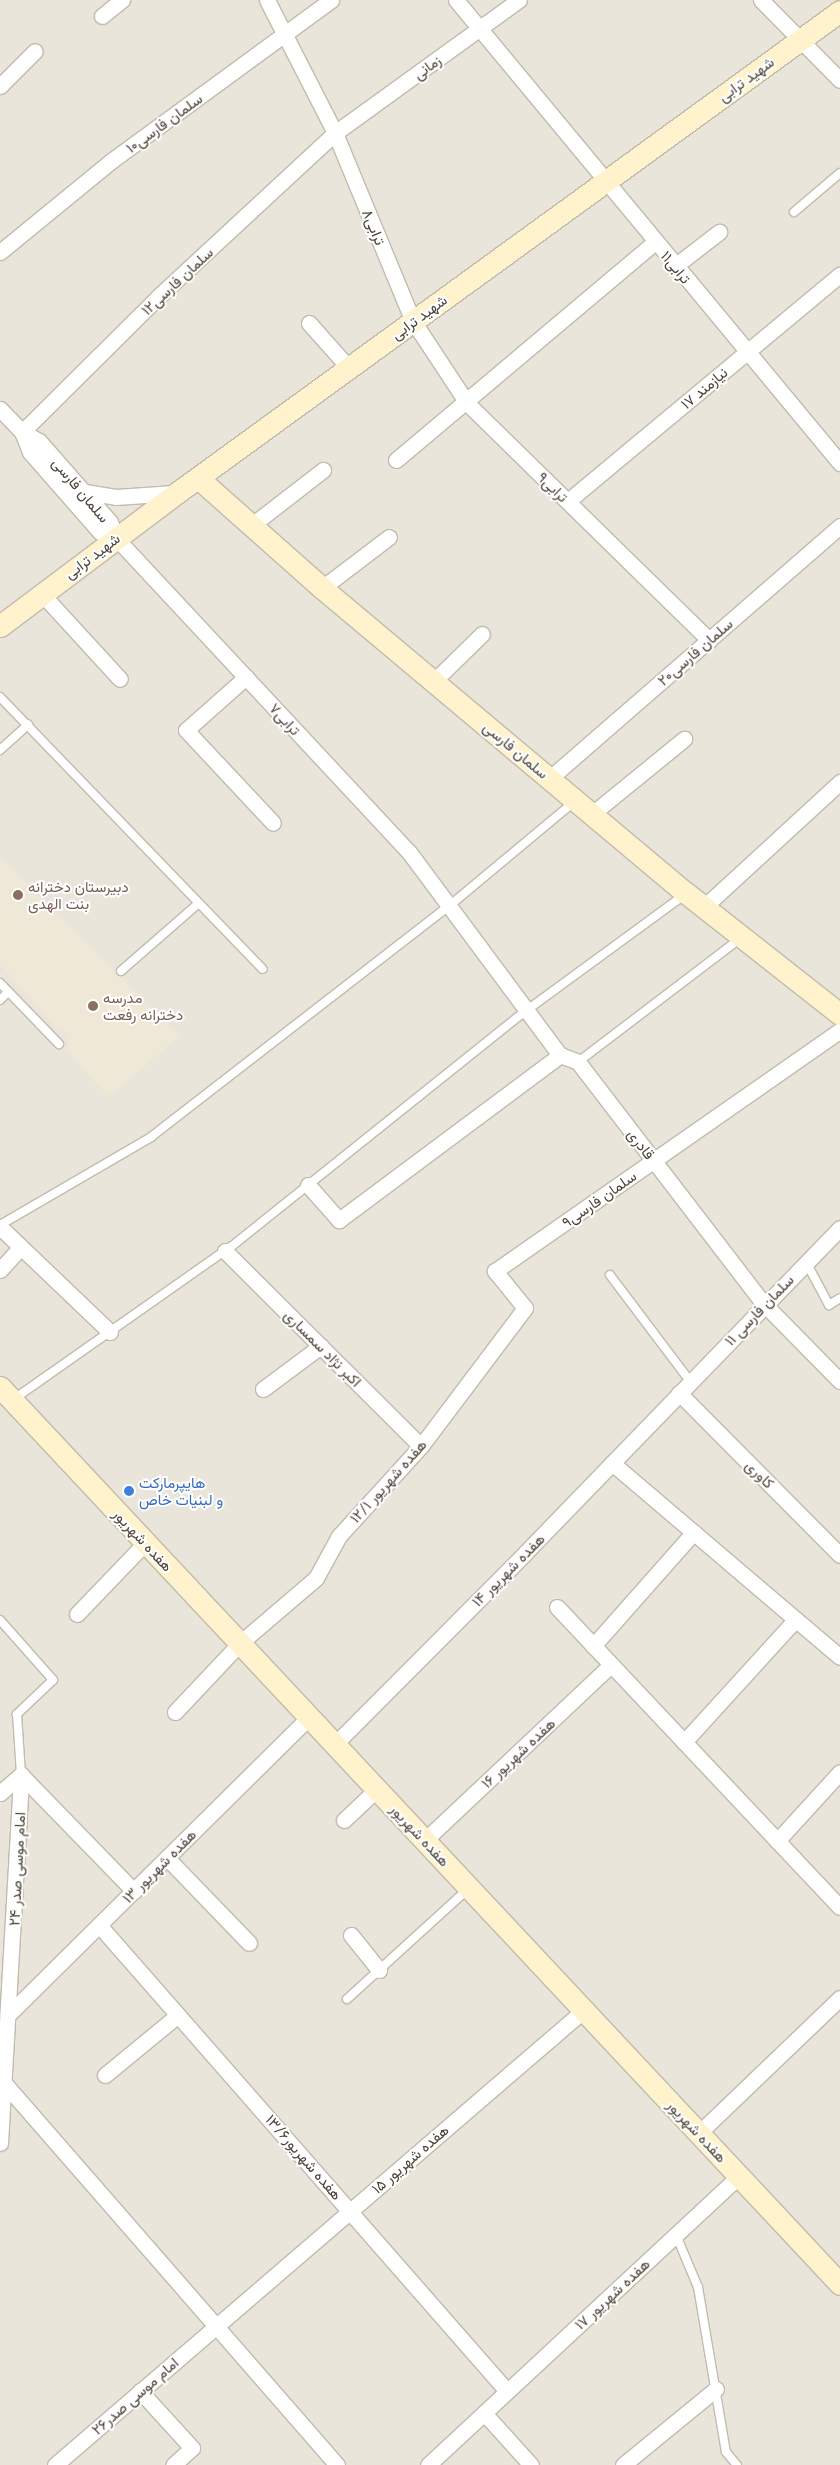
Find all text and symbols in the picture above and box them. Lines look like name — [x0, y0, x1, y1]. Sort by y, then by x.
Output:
street label: زمانی — [410, 51, 444, 83]
street label: شهید ترابی — [714, 53, 778, 105]
street label: سلمان فارسی۱۰ — [122, 89, 206, 157]
street label: ترابی۸ — [358, 206, 390, 248]
street label: سلمان فارسی۱۲ — [137, 243, 217, 319]
street label: ترابی۱۱ — [657, 247, 695, 287]
street label: شهید ترابی — [387, 291, 451, 343]
street label: نیازمند ۱۷ — [677, 363, 731, 413]
street label: سلمان فارسی — [49, 454, 113, 526]
street label: ترابی۹ — [534, 468, 572, 506]
street label: شهید ترابی — [61, 529, 123, 583]
street label: سلمان فارسی۲۰ — [654, 615, 736, 689]
street label: ترابی۷ — [266, 699, 304, 739]
street label: سلمان فارسی — [480, 718, 552, 782]
place label: دبیرستان دخترانه بنت الهدی — [28, 877, 129, 912]
marker: دبیرستان دخترانه بنت الهدی — [12, 889, 24, 901]
place label: مدرسه دخترانه رفعت — [103, 988, 183, 1023]
marker: مدرسه دخترانه رفعت — [87, 1000, 99, 1012]
street label: قادری — [624, 1125, 658, 1163]
street label: سلمان فارسی۹ — [558, 1167, 640, 1231]
street label: سلمان فارسی ۱۱ — [721, 1271, 797, 1349]
street label: اکبر نژاد سمساری — [281, 1306, 365, 1390]
street label: هفده شهریور ۱۲/۱ — [346, 1436, 430, 1526]
street label: کاوری — [742, 1456, 778, 1492]
place label: هایپرمارکت و لبنیات خاص — [139, 1473, 223, 1508]
marker: هایپرمارکت و لبنیات خاص — [123, 1485, 135, 1497]
street label: هفده شهریور — [109, 1505, 177, 1575]
street label: هفده شهریور ۱۴ — [468, 1530, 548, 1610]
street label: هفده شهریور ۱۶ — [477, 1714, 559, 1792]
street label: هفده شهریور — [386, 1800, 454, 1870]
street label: امام موسی صدر ۲۴ — [5, 1812, 29, 1926]
street label: هفده شهریور ۱۳ — [118, 1825, 200, 1907]
street label: هفده شهریور — [663, 2096, 731, 2166]
street label: هفده شهریور۱۳/۶ — [262, 2111, 346, 2203]
street label: هفده شهریور ۱۵ — [368, 2121, 452, 2197]
street label: هفده شهریور ۱۷ — [571, 2255, 653, 2333]
street label: امام موسی صدر۲۶ — [88, 2353, 182, 2439]

